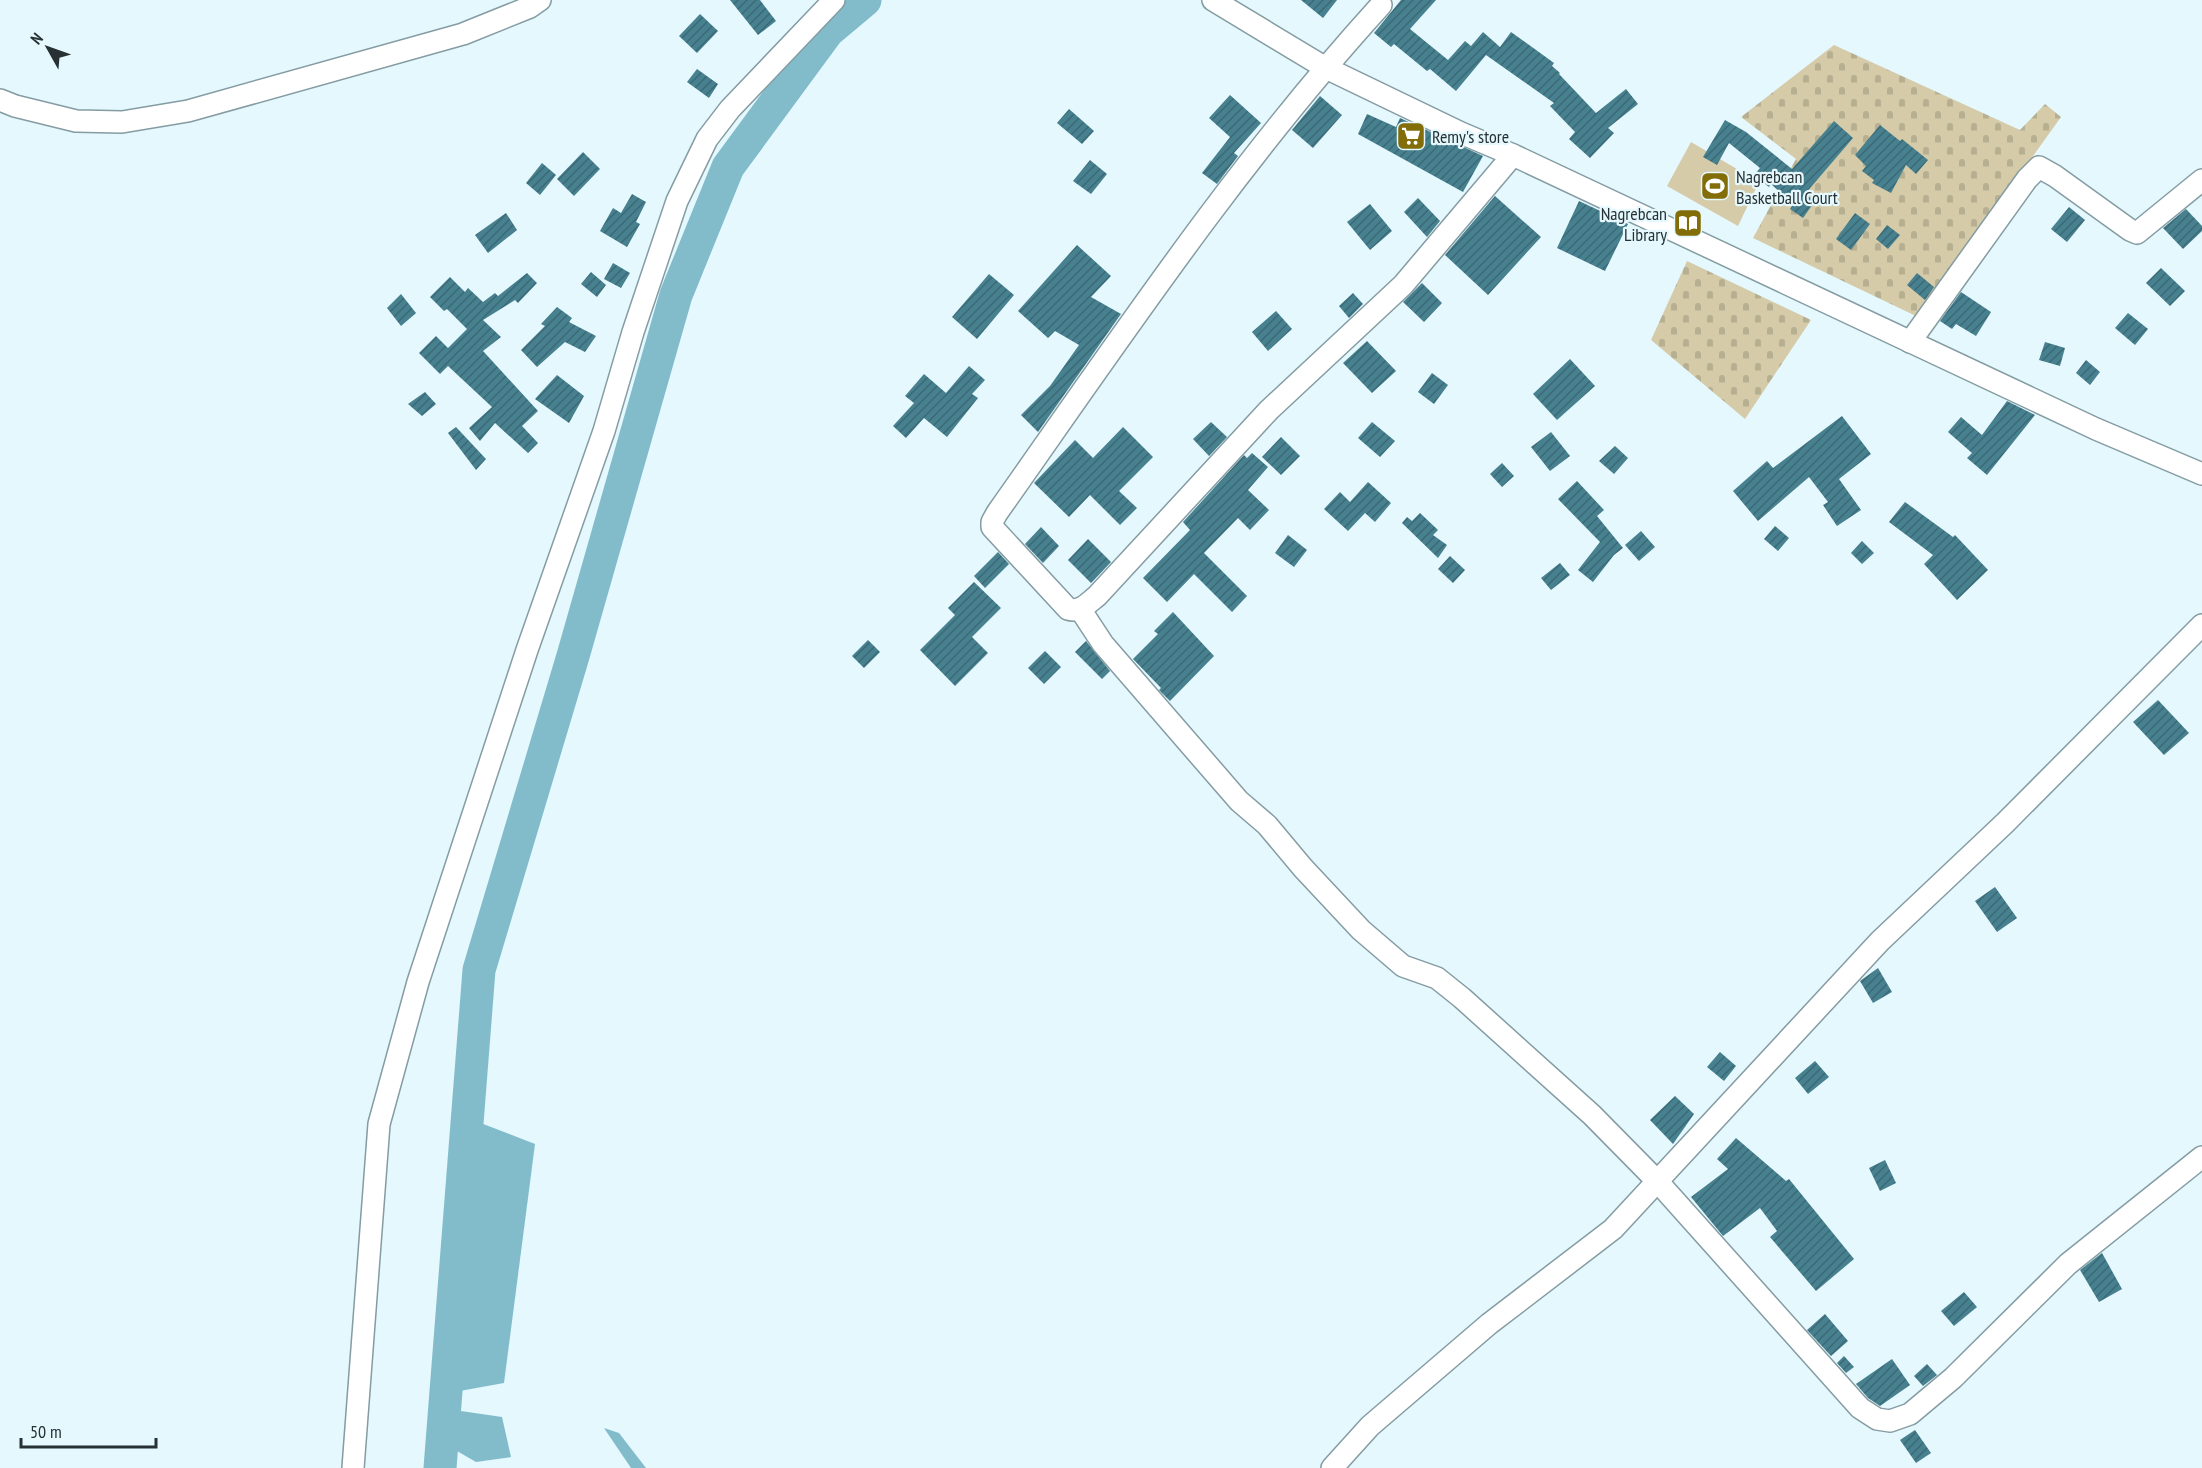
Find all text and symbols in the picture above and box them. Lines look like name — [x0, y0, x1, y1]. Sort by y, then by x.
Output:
north arrow — [18, 18, 78, 78]
text: N — [26, 29, 47, 48]
supermarket icon: Remy's store — [1395, 120, 1427, 152]
place label: Remy's store — [1432, 125, 1509, 148]
place label: Nagrebcan Basketball Court — [1736, 165, 1838, 209]
sports icon: Nagrebcan Basketball Court — [1699, 170, 1731, 202]
place label: Nagrebcan Library — [1601, 202, 1667, 246]
library icon: Nagrebcan Library — [1672, 207, 1704, 239]
scale bar — [21, 1411, 156, 1449]
text: 50 m — [30, 1420, 62, 1443]

